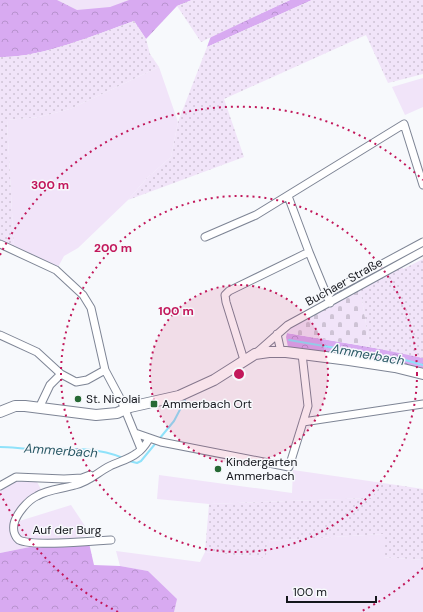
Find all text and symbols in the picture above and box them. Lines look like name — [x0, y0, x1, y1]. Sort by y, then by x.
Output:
text: 300 m — [31, 177, 69, 193]
text: 200 m — [94, 240, 132, 256]
street label: Buchaer Straße — [302, 254, 386, 310]
text: 100 m — [158, 303, 194, 319]
water label: Ammerbach — [329, 340, 406, 369]
centre of rings — [232, 367, 246, 381]
place label: St. Nicolai — [86, 391, 141, 407]
marker: St. Nicolai — [73, 394, 83, 404]
place label: Ammerbach Ort — [162, 396, 252, 412]
marker: Ammerbach Ort — [149, 399, 159, 409]
water label: Ammerbach — [22, 439, 98, 462]
place label: Kindergarten Ammerbach — [226, 454, 297, 484]
marker: Kindergarten Ammerbach — [213, 464, 223, 474]
street label: Auf der Burg — [32, 522, 102, 538]
scale bar — [287, 578, 376, 604]
text: 100 m — [293, 584, 327, 600]

